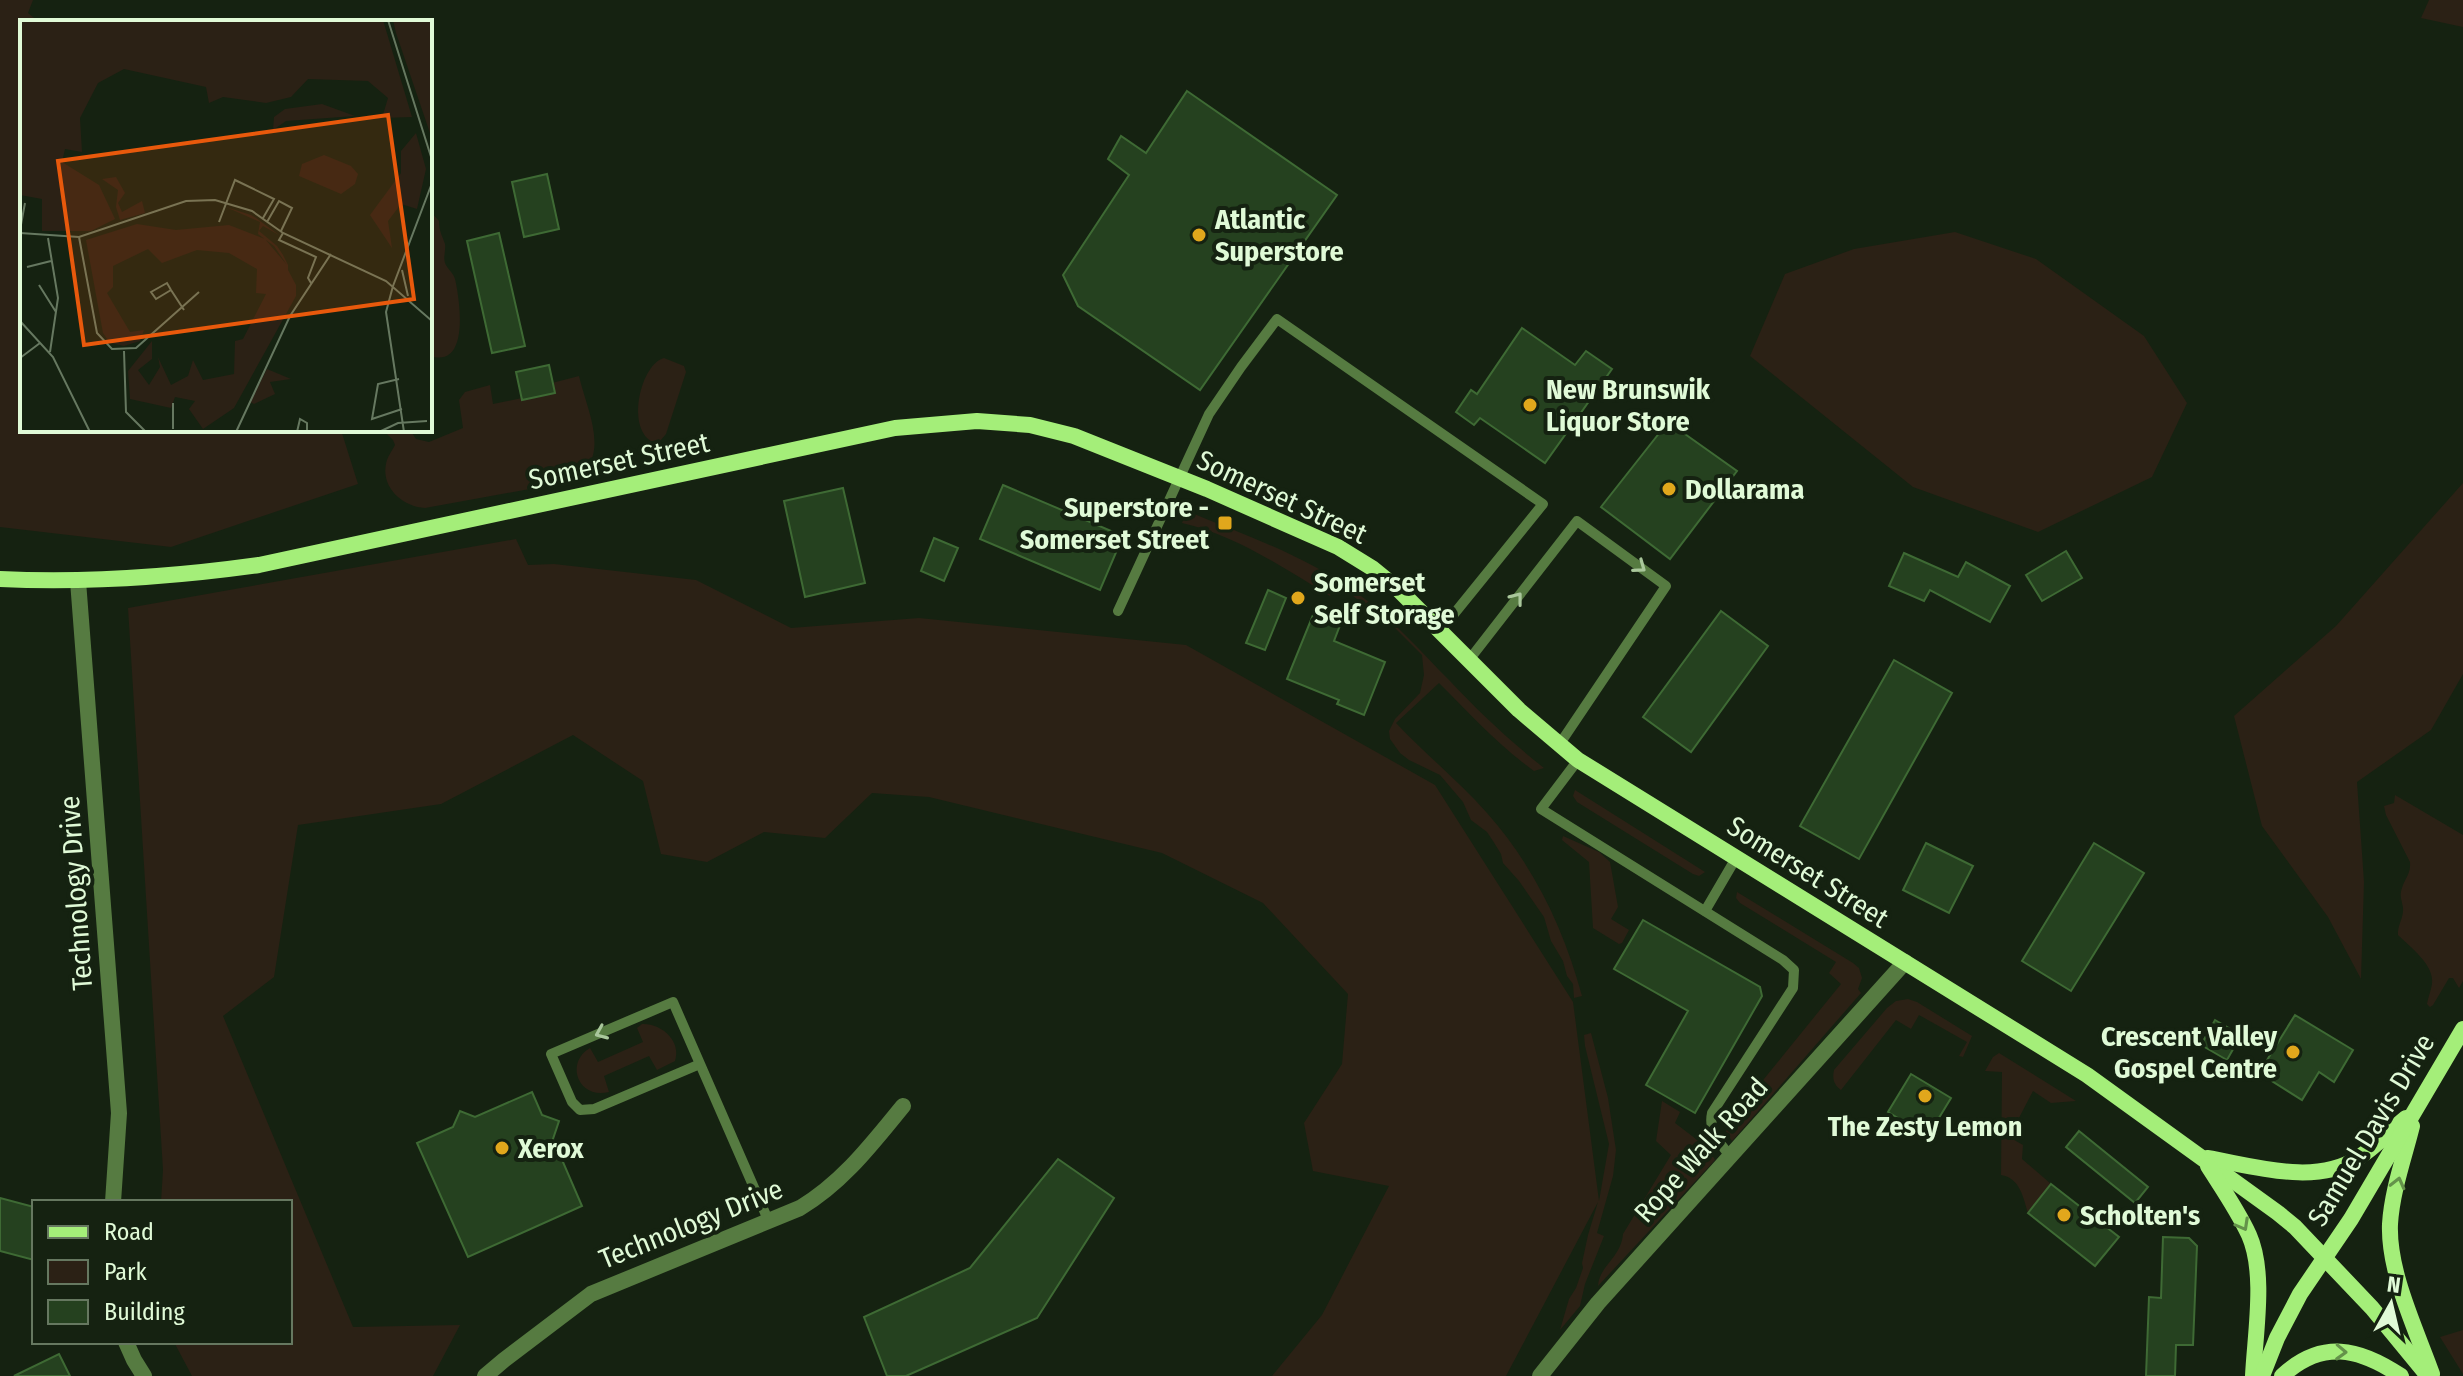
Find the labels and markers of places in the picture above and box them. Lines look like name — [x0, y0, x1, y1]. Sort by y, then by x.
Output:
place label: Atlantic Superstore — [1214, 203, 1344, 268]
marker: Atlantic Superstore — [1190, 226, 1208, 244]
place label: New Brunswik Liquor Store — [1546, 373, 1711, 438]
marker: New Brunswik Liquor Store — [1521, 396, 1539, 414]
place label: Dollarama — [1685, 473, 1804, 506]
marker: Dollarama — [1660, 480, 1678, 498]
place label: Superstore - Somerset Street — [1020, 491, 1210, 556]
marker: Superstore - Somerset Street — [1216, 514, 1234, 532]
place label: Somerset Self Storage — [1314, 566, 1455, 631]
marker: Somerset Self Storage — [1289, 589, 1307, 607]
place label: Crescent Valley Gospel Centre — [2101, 1020, 2278, 1085]
marker: Crescent Valley Gospel Centre — [2284, 1043, 2302, 1061]
marker: The Zesty Lemon — [1916, 1087, 1934, 1105]
place label: The Zesty Lemon — [1828, 1110, 2022, 1143]
place label: Xerox — [517, 1132, 585, 1165]
marker: Xerox — [493, 1139, 511, 1157]
place label: Scholten's — [2080, 1199, 2200, 1232]
marker: Scholten's — [2055, 1206, 2073, 1224]

